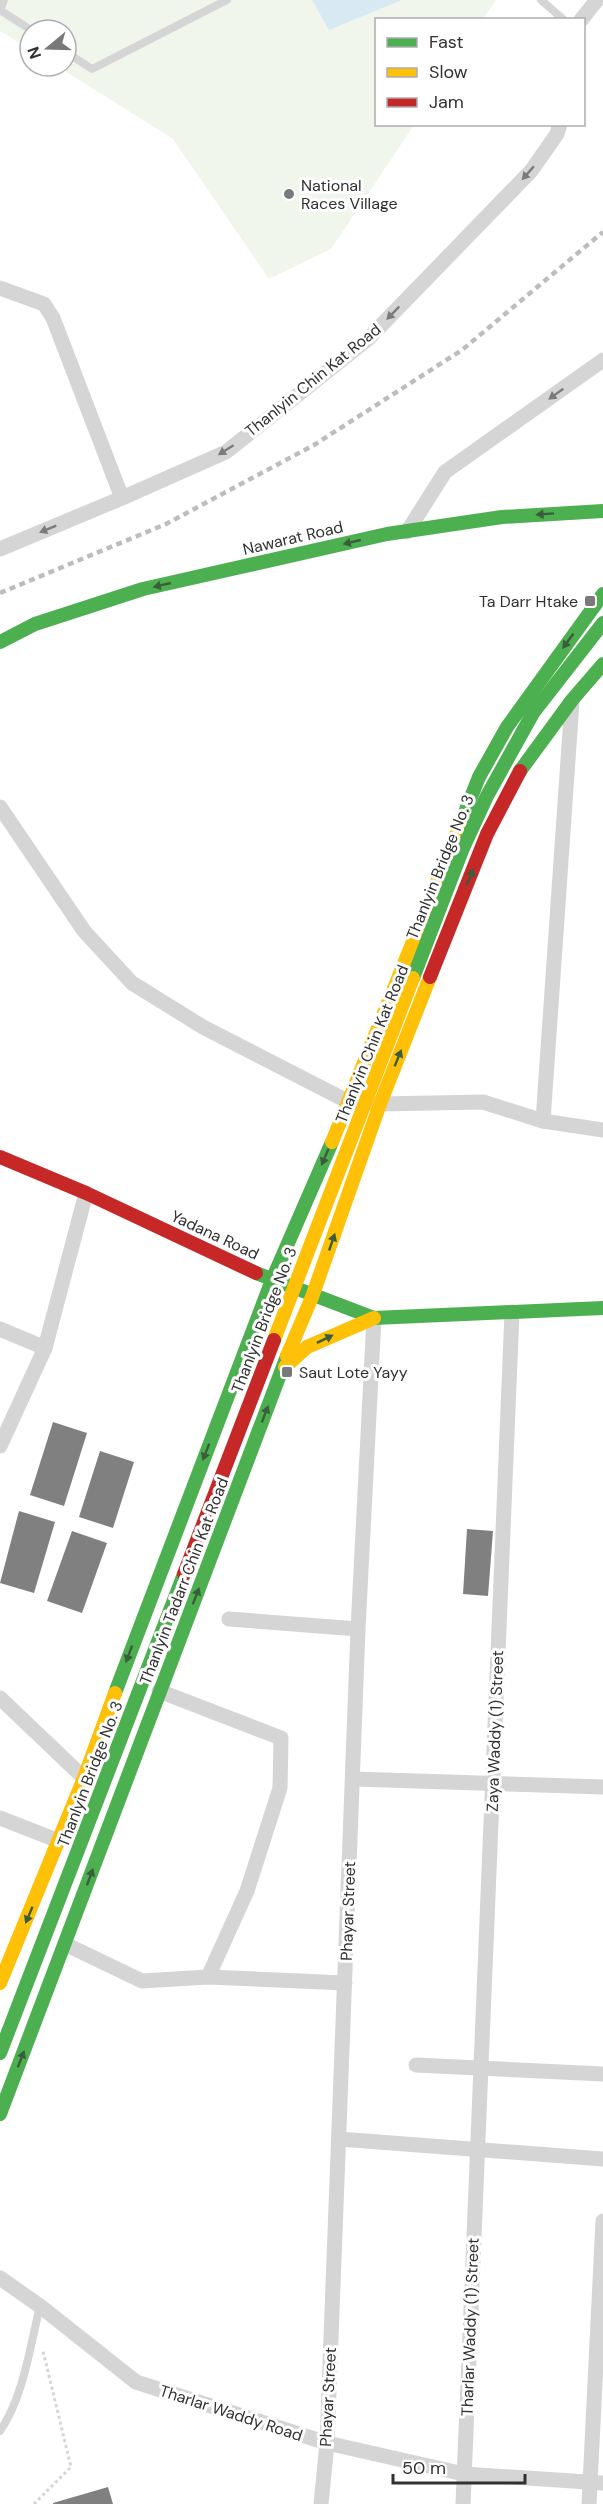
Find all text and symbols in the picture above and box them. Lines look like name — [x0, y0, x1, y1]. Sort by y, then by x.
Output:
north arrow — [18, 18, 78, 78]
legend — [375, 18, 585, 126]
text: Fast — [429, 30, 464, 54]
text: N — [22, 44, 46, 62]
text: Slow — [429, 60, 468, 84]
text: Jam — [429, 90, 464, 114]
one-way arrow — [522, 165, 535, 181]
place label: National Races Village — [301, 175, 398, 214]
marker: National Races Village — [282, 187, 296, 201]
one-way arrow — [386, 306, 400, 320]
street label: Thanlyin Chin Kat Road — [241, 319, 385, 441]
one-way arrow — [548, 388, 564, 400]
one-way arrow — [218, 444, 234, 455]
one-way arrow — [535, 509, 554, 519]
street label: Nawarat Road — [241, 516, 345, 560]
one-way arrow — [39, 525, 57, 534]
one-way arrow — [342, 538, 361, 547]
one-way arrow — [152, 580, 171, 590]
place label: Ta Darr Htake — [479, 591, 578, 612]
marker: Ta Darr Htake — [583, 594, 597, 608]
one-way arrow — [562, 633, 574, 649]
street label: Thanlyin Bridge No. 3 — [401, 791, 479, 943]
one-way arrow — [466, 868, 475, 886]
street label: Thanlyin Chin Kat Road — [331, 962, 413, 1126]
one-way arrow — [394, 1049, 403, 1067]
one-way arrow — [320, 1149, 330, 1167]
street label: Yadana Road — [168, 1205, 262, 1265]
one-way arrow — [327, 1233, 337, 1251]
street label: Thanlyin Bridge No. 3 — [226, 1244, 302, 1396]
one-way arrow — [316, 1334, 333, 1343]
place label: Saut Lote Yayy — [299, 1362, 408, 1383]
marker: Saut Lote Yayy — [280, 1365, 294, 1379]
one-way arrow — [260, 1404, 270, 1422]
one-way arrow — [201, 1444, 211, 1462]
street label: Thanlyin Tadarr Chin Kat Road — [135, 1474, 233, 1688]
one-way arrow — [192, 1587, 201, 1605]
one-way arrow — [124, 1646, 134, 1664]
street label: Zaya Waddy (1) Street — [482, 1650, 508, 1812]
street label: Thanlyin Bridge No. 3 — [52, 1698, 128, 1850]
street label: Phayar Street — [336, 1861, 360, 1961]
one-way arrow — [85, 1867, 95, 1885]
one-way arrow — [24, 1906, 34, 1924]
one-way arrow — [17, 2050, 26, 2068]
street label: Tharlar Waddy (1) Street — [456, 2237, 484, 2417]
street label: Phayar Street — [315, 2347, 341, 2447]
street label: Tharlar Waddy Road — [157, 2380, 305, 2446]
scale bar — [393, 2447, 525, 2485]
text: 50 m — [402, 2456, 446, 2480]

